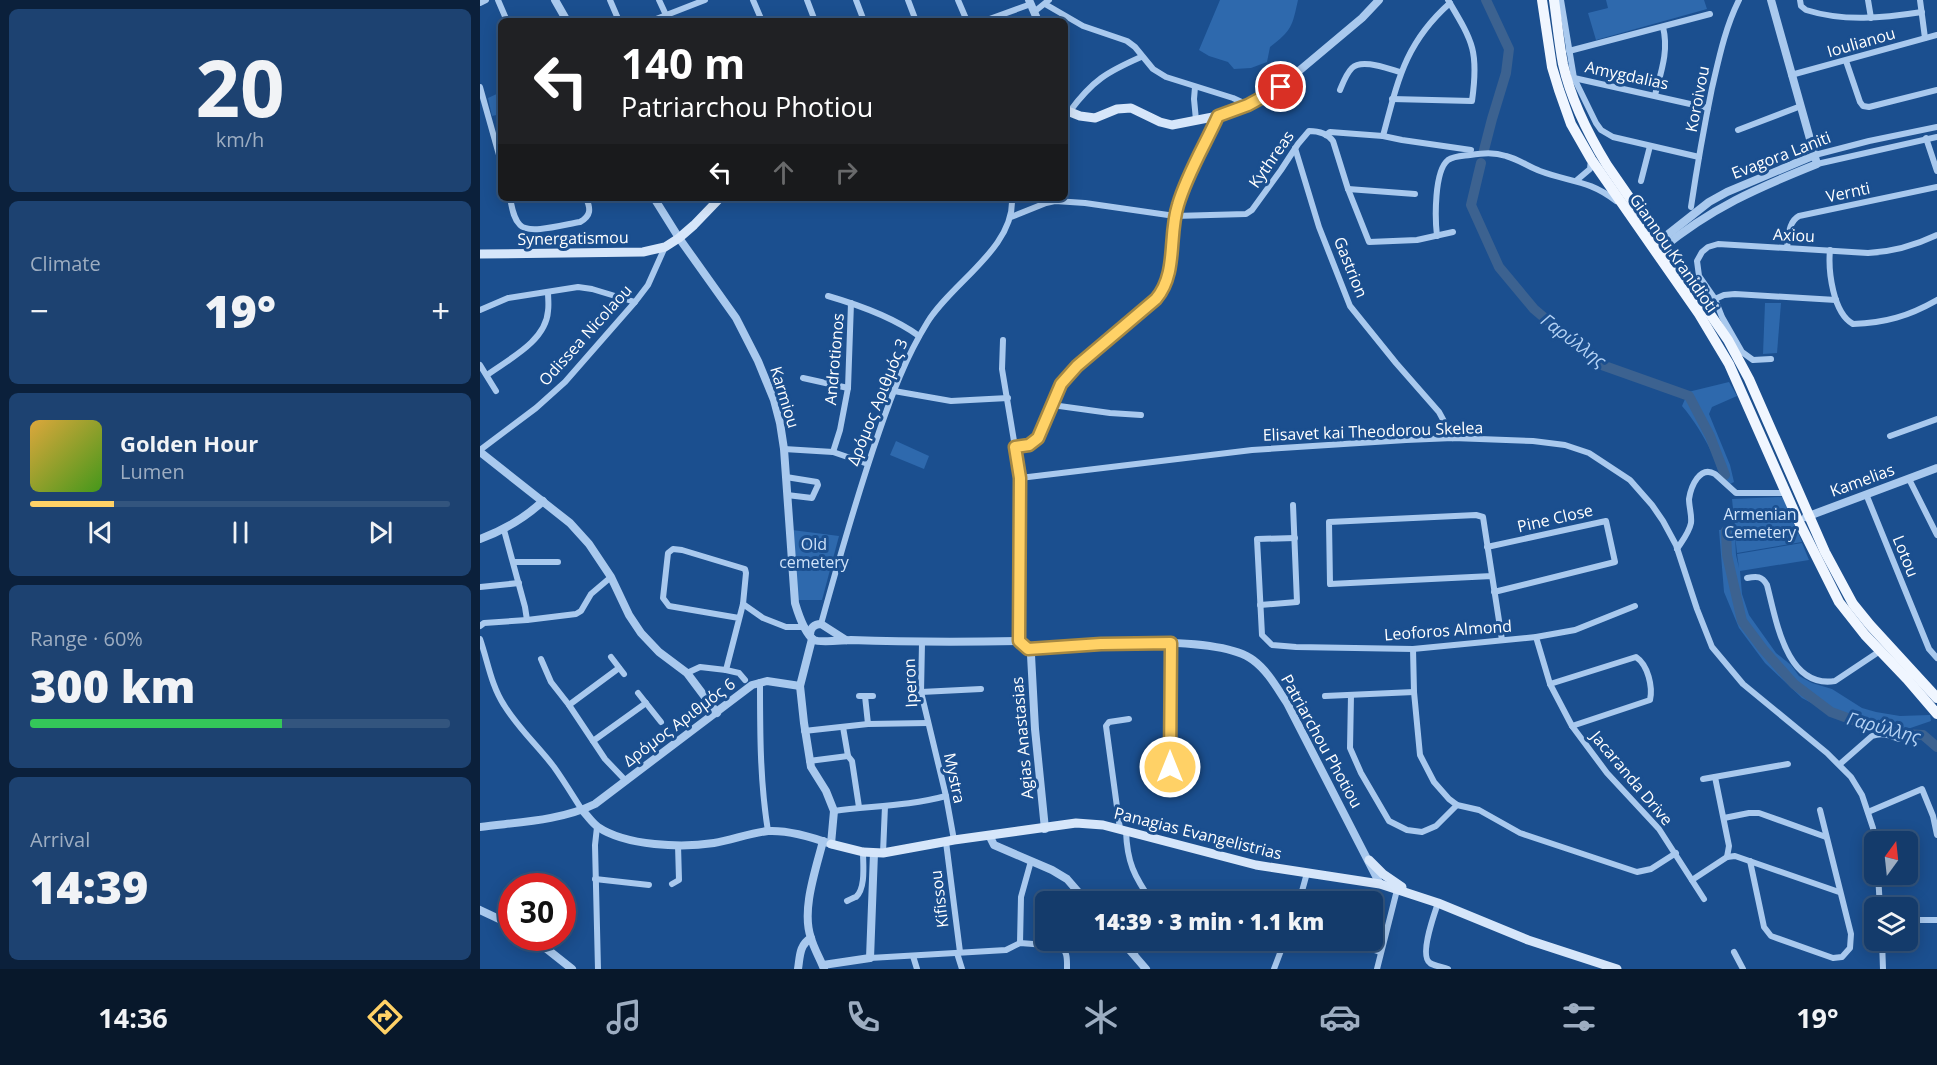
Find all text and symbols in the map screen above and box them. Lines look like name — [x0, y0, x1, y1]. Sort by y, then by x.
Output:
street label: Ioulianou — [1824, 22, 1898, 62]
text: 20 — [195, 34, 285, 140]
text: 140 m — [621, 34, 745, 91]
icon: left — [522, 42, 600, 120]
street label: Amygdalias — [1583, 55, 1671, 95]
pin — [1255, 61, 1306, 112]
street label: Koroivou — [1680, 64, 1714, 134]
icon: arrive — [1264, 70, 1297, 103]
text: Patriarchou Photiou — [621, 88, 873, 125]
text: km/h — [216, 126, 264, 153]
street label: Kythreas — [1243, 126, 1299, 192]
street label: Evagora Laniti — [1728, 126, 1834, 184]
icon: left — [704, 156, 737, 189]
icon: ahead — [767, 156, 800, 189]
icon: right — [830, 156, 863, 189]
street label: Vernti — [1824, 177, 1872, 207]
street label: Giannou Kranidioti — [1625, 189, 1723, 317]
street label: Axiou — [1772, 223, 1816, 247]
street label: Synergatismou — [517, 226, 629, 250]
street label: Gastrion — [1329, 233, 1373, 301]
text: Climate — [30, 250, 101, 277]
text: 19° — [204, 280, 276, 341]
street label: Odissea Nicolaou — [534, 280, 636, 390]
text: − — [30, 288, 49, 333]
text: + — [431, 288, 450, 333]
water label: Γαρύλλης — [1537, 308, 1612, 373]
street label: Androtionos — [819, 312, 849, 406]
street label: Δρόμος Αριθμός 3 — [842, 335, 912, 469]
street label: Karmiou — [765, 363, 805, 431]
street label: Elisavet kai Theodorou Skelea — [1262, 416, 1484, 446]
text: Golden Hour — [120, 428, 258, 458]
text: Lumen — [120, 458, 185, 485]
street label: Kamelias — [1827, 458, 1897, 502]
street label: Pine Close — [1515, 499, 1595, 537]
park label: Armenian Cemetery — [1723, 503, 1797, 543]
icon: previous — [84, 516, 117, 549]
icon: pause — [224, 516, 257, 549]
icon: next — [364, 516, 397, 549]
street label: Lotou — [1888, 532, 1924, 580]
park label: Old cemetery — [779, 533, 850, 573]
street label: Leoforos Almond — [1383, 615, 1513, 645]
text: Range · 60% — [30, 625, 143, 652]
text: 300 km — [30, 655, 195, 716]
street label: Iperon — [898, 658, 922, 708]
street label: Patriarchou Photiou — [1276, 670, 1368, 812]
street label: Δρόμος Αριθμός 6 — [618, 673, 740, 771]
street label: Agias Anastasias — [1006, 676, 1038, 800]
water label: Γαρύλλης — [1844, 706, 1924, 749]
street label: Jacaranda Drive — [1585, 725, 1678, 830]
position arrow — [1138, 735, 1202, 799]
street label: Mystra — [939, 751, 971, 805]
street label: Panagias Evangelistrias — [1112, 801, 1284, 865]
text: Arrival — [30, 826, 90, 853]
north arrow — [1864, 831, 1918, 885]
map controls — [1864, 831, 1918, 951]
text: 14:39 — [30, 856, 148, 917]
street label: Kifissou — [925, 869, 953, 929]
speed limit sign: 30 — [498, 873, 576, 951]
button: layers — [1864, 897, 1918, 951]
text: 14:39 · 3 min · 1.1 km — [1094, 906, 1324, 936]
icon: directions — [364, 996, 406, 1038]
icon: music — [603, 996, 645, 1038]
icon: phone — [842, 996, 884, 1038]
icon: climate — [1080, 996, 1122, 1038]
icon: car — [1319, 996, 1361, 1038]
icon: filters — [1558, 996, 1600, 1038]
text: 14:36 — [98, 999, 168, 1036]
text: 19° — [1796, 999, 1839, 1036]

